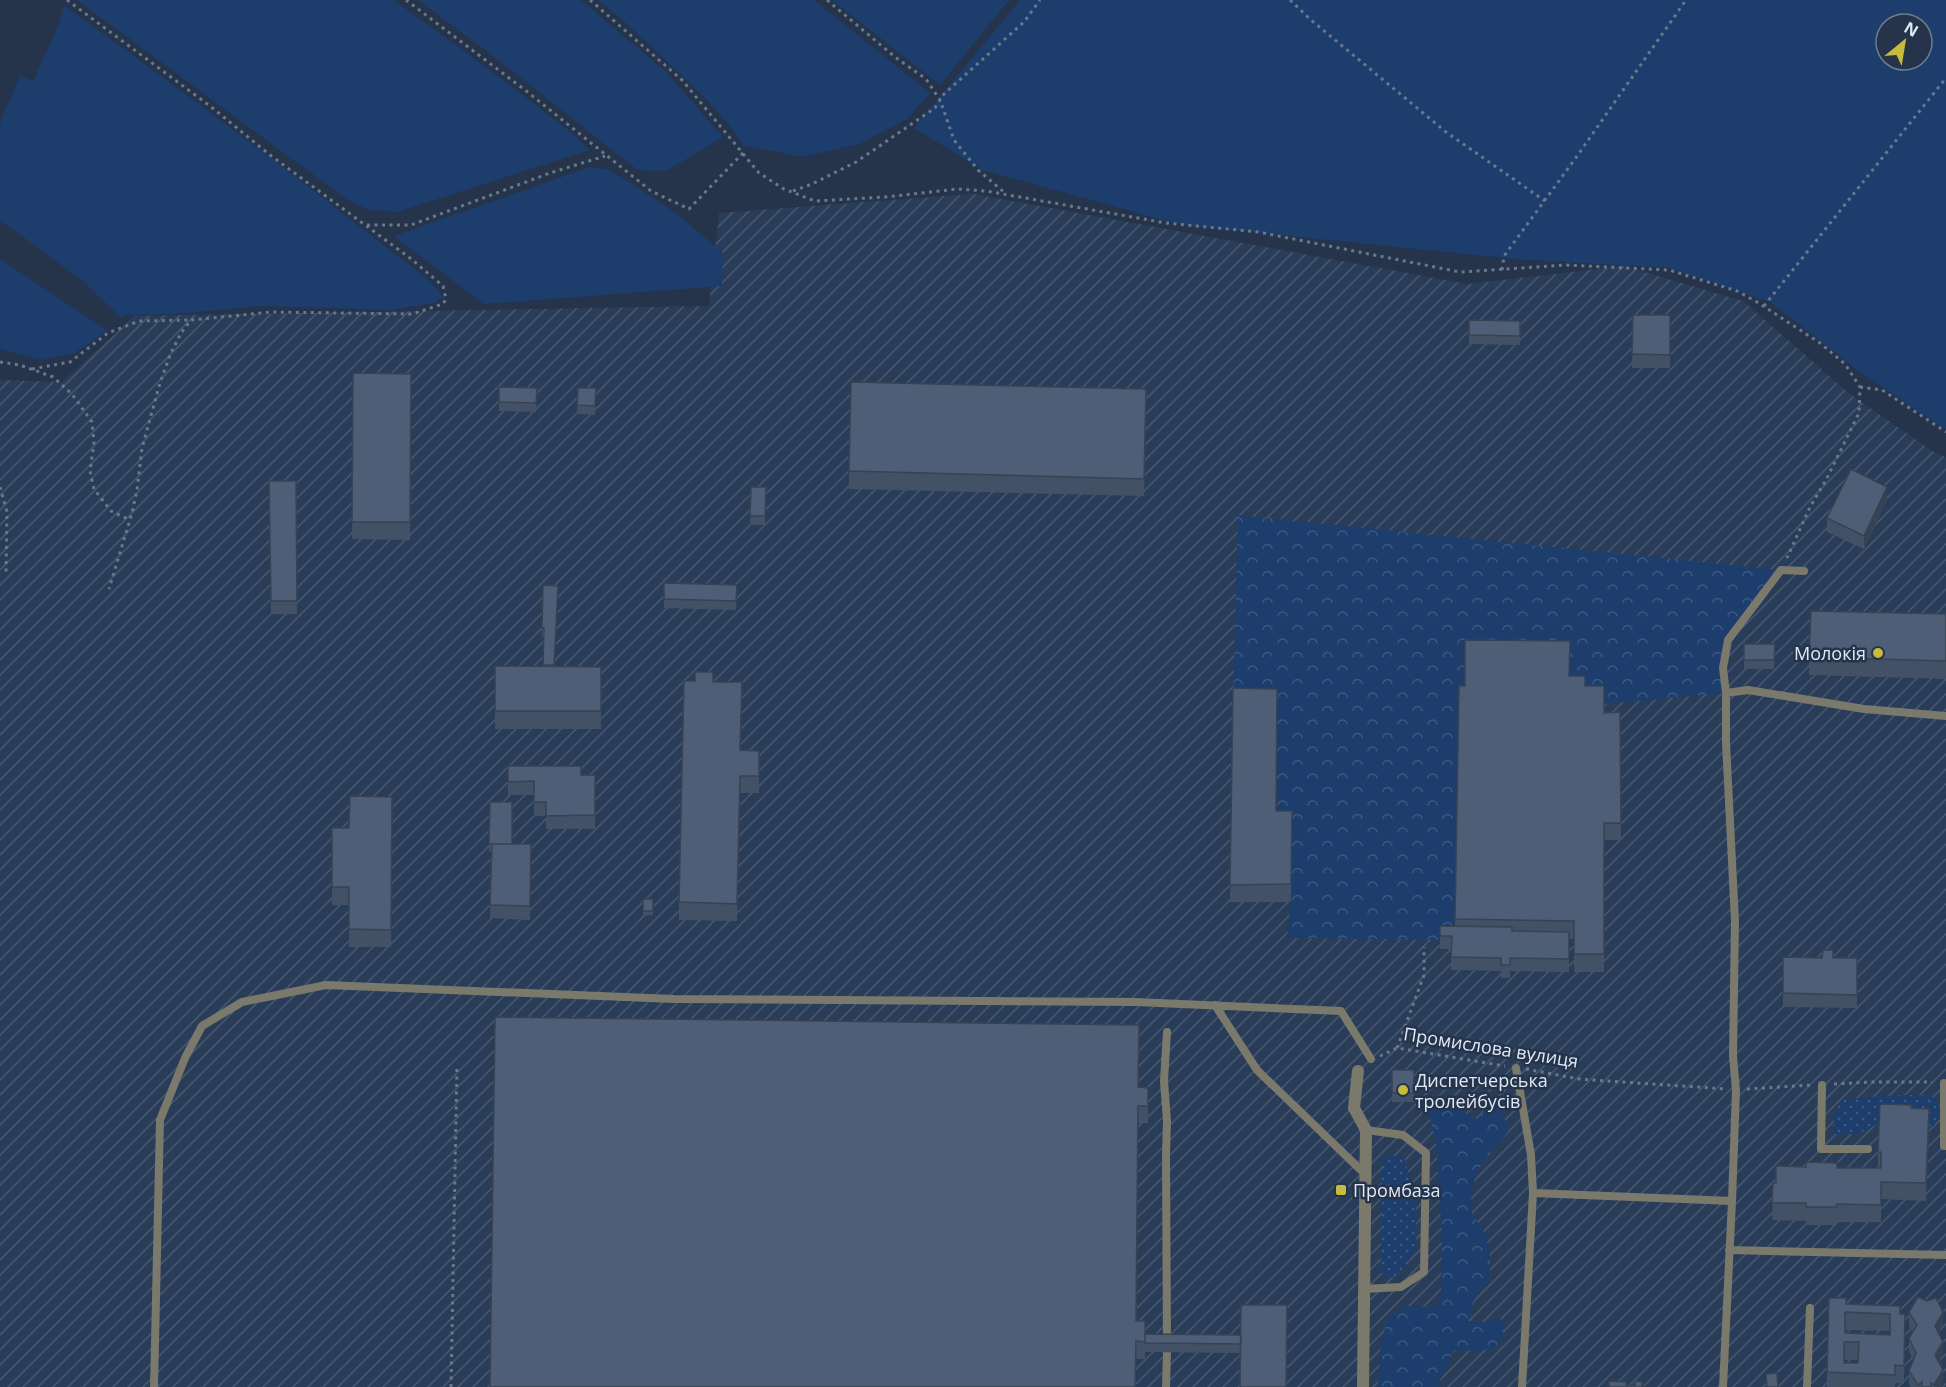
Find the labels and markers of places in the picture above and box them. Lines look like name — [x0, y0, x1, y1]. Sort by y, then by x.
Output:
place label: Молокія — [1794, 641, 1866, 665]
marker: Молокія — [1871, 646, 1885, 660]
place label: Диспетчерська тролейбусів — [1415, 1068, 1548, 1113]
marker: Диспетчерська тролейбусів — [1396, 1083, 1410, 1097]
place label: Промбаза — [1353, 1178, 1441, 1202]
marker: Промбаза — [1334, 1183, 1348, 1197]

